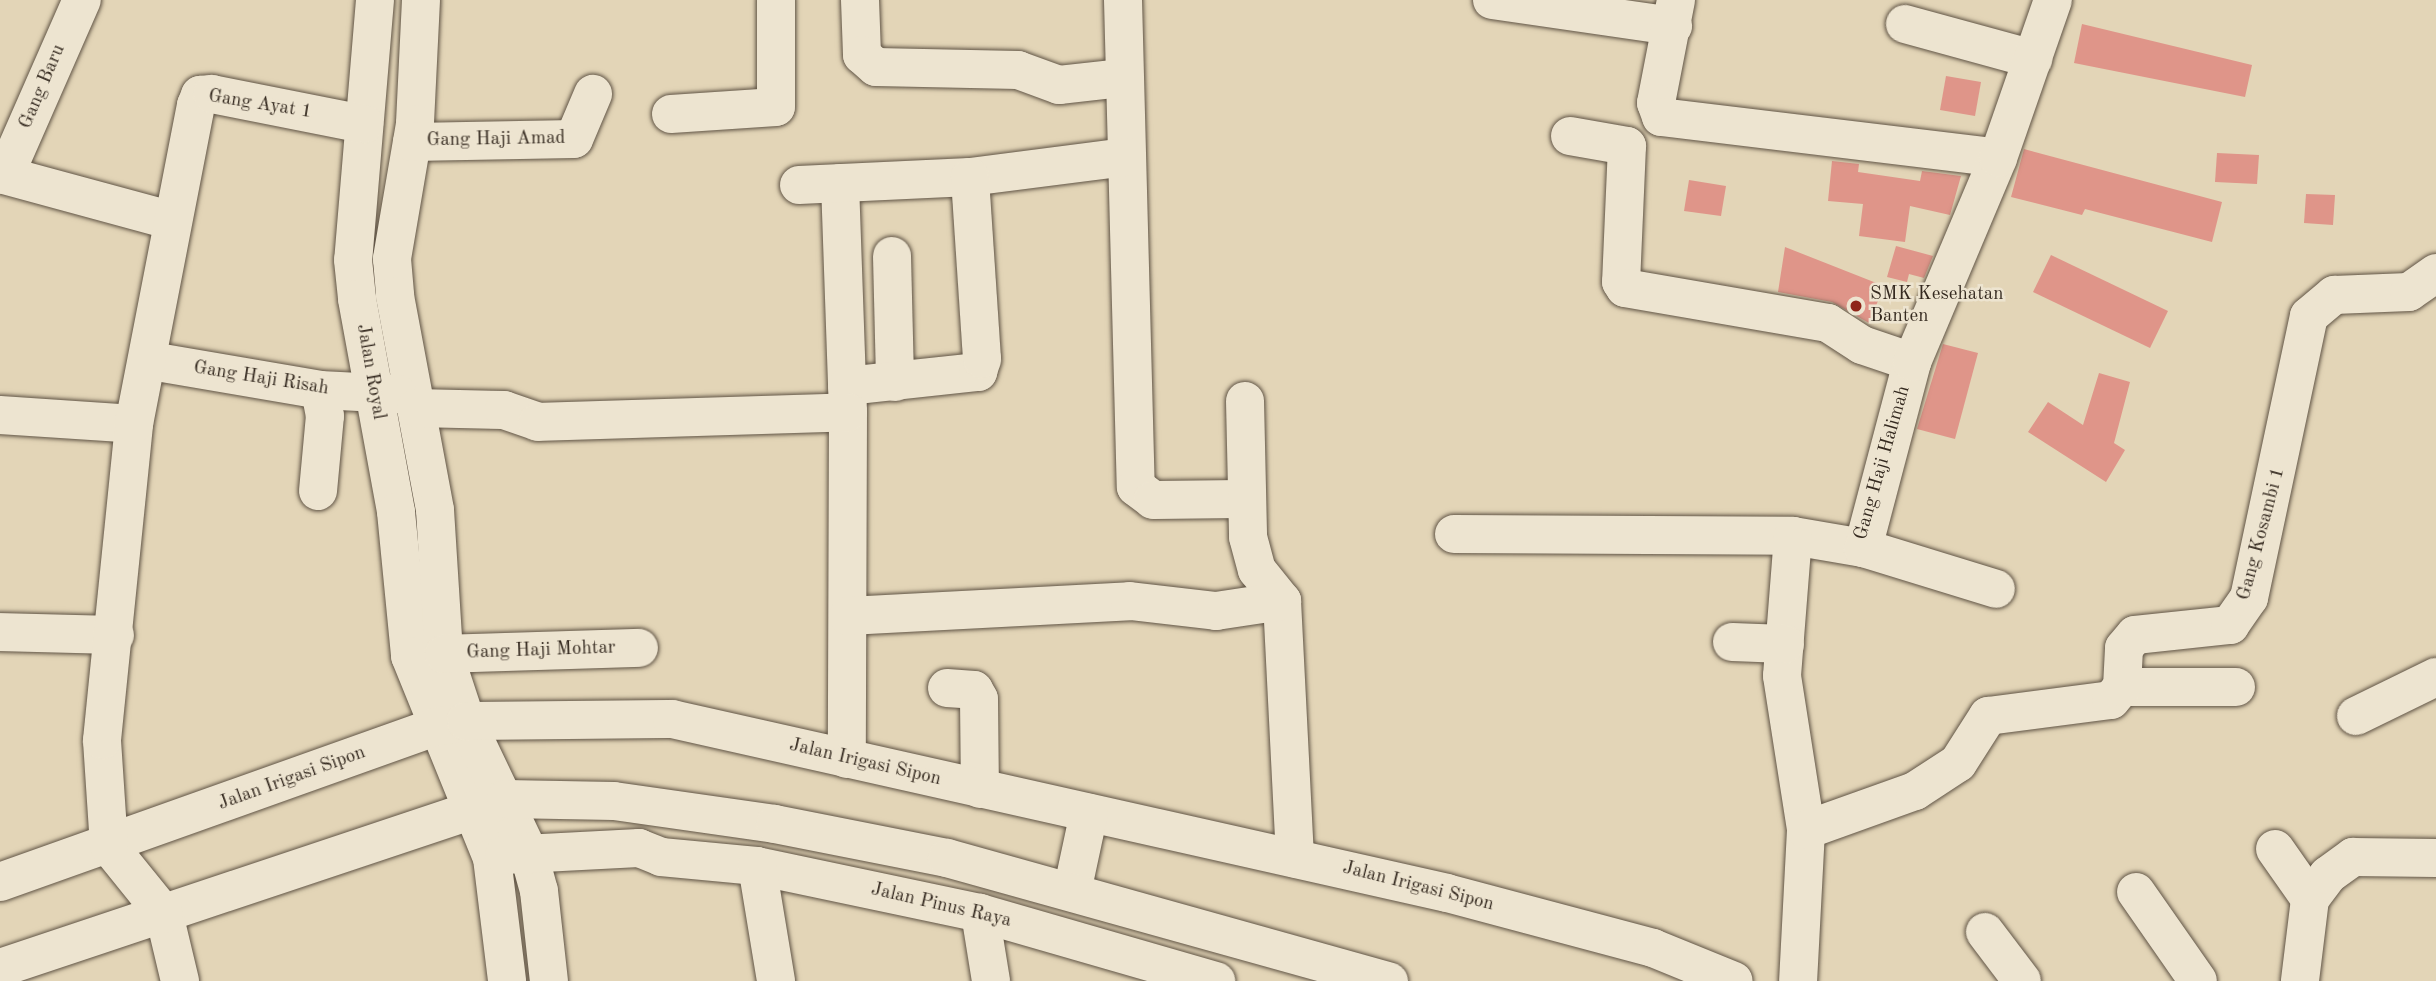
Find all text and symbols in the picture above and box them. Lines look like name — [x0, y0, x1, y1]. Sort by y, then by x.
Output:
street label: Gang Baru — [15, 41, 71, 133]
street label: Gang Ayat 1 — [207, 86, 313, 124]
street label: Gang Haji Amad — [426, 127, 566, 153]
place label: SMK Kesehatan Banten — [1870, 284, 2003, 328]
marker: SMK Kesehatan Banten — [1848, 298, 1864, 314]
street label: Jalan Royal — [350, 322, 390, 422]
street label: Gang Haji Risah — [192, 357, 330, 401]
street label: Gang Haji Halimah — [1850, 383, 1916, 543]
street label: Gang Kosambi 1 — [2233, 465, 2291, 603]
street label: Gang Haji Mohtar — [466, 637, 616, 665]
street label: Jalan Irigasi Sipon — [787, 734, 943, 792]
street label: Jalan Irigasi Sipon — [215, 742, 369, 816]
street label: Jalan Irigasi Sipon — [1340, 857, 1496, 917]
street label: Jalan Pinus Raya — [869, 879, 1013, 933]

